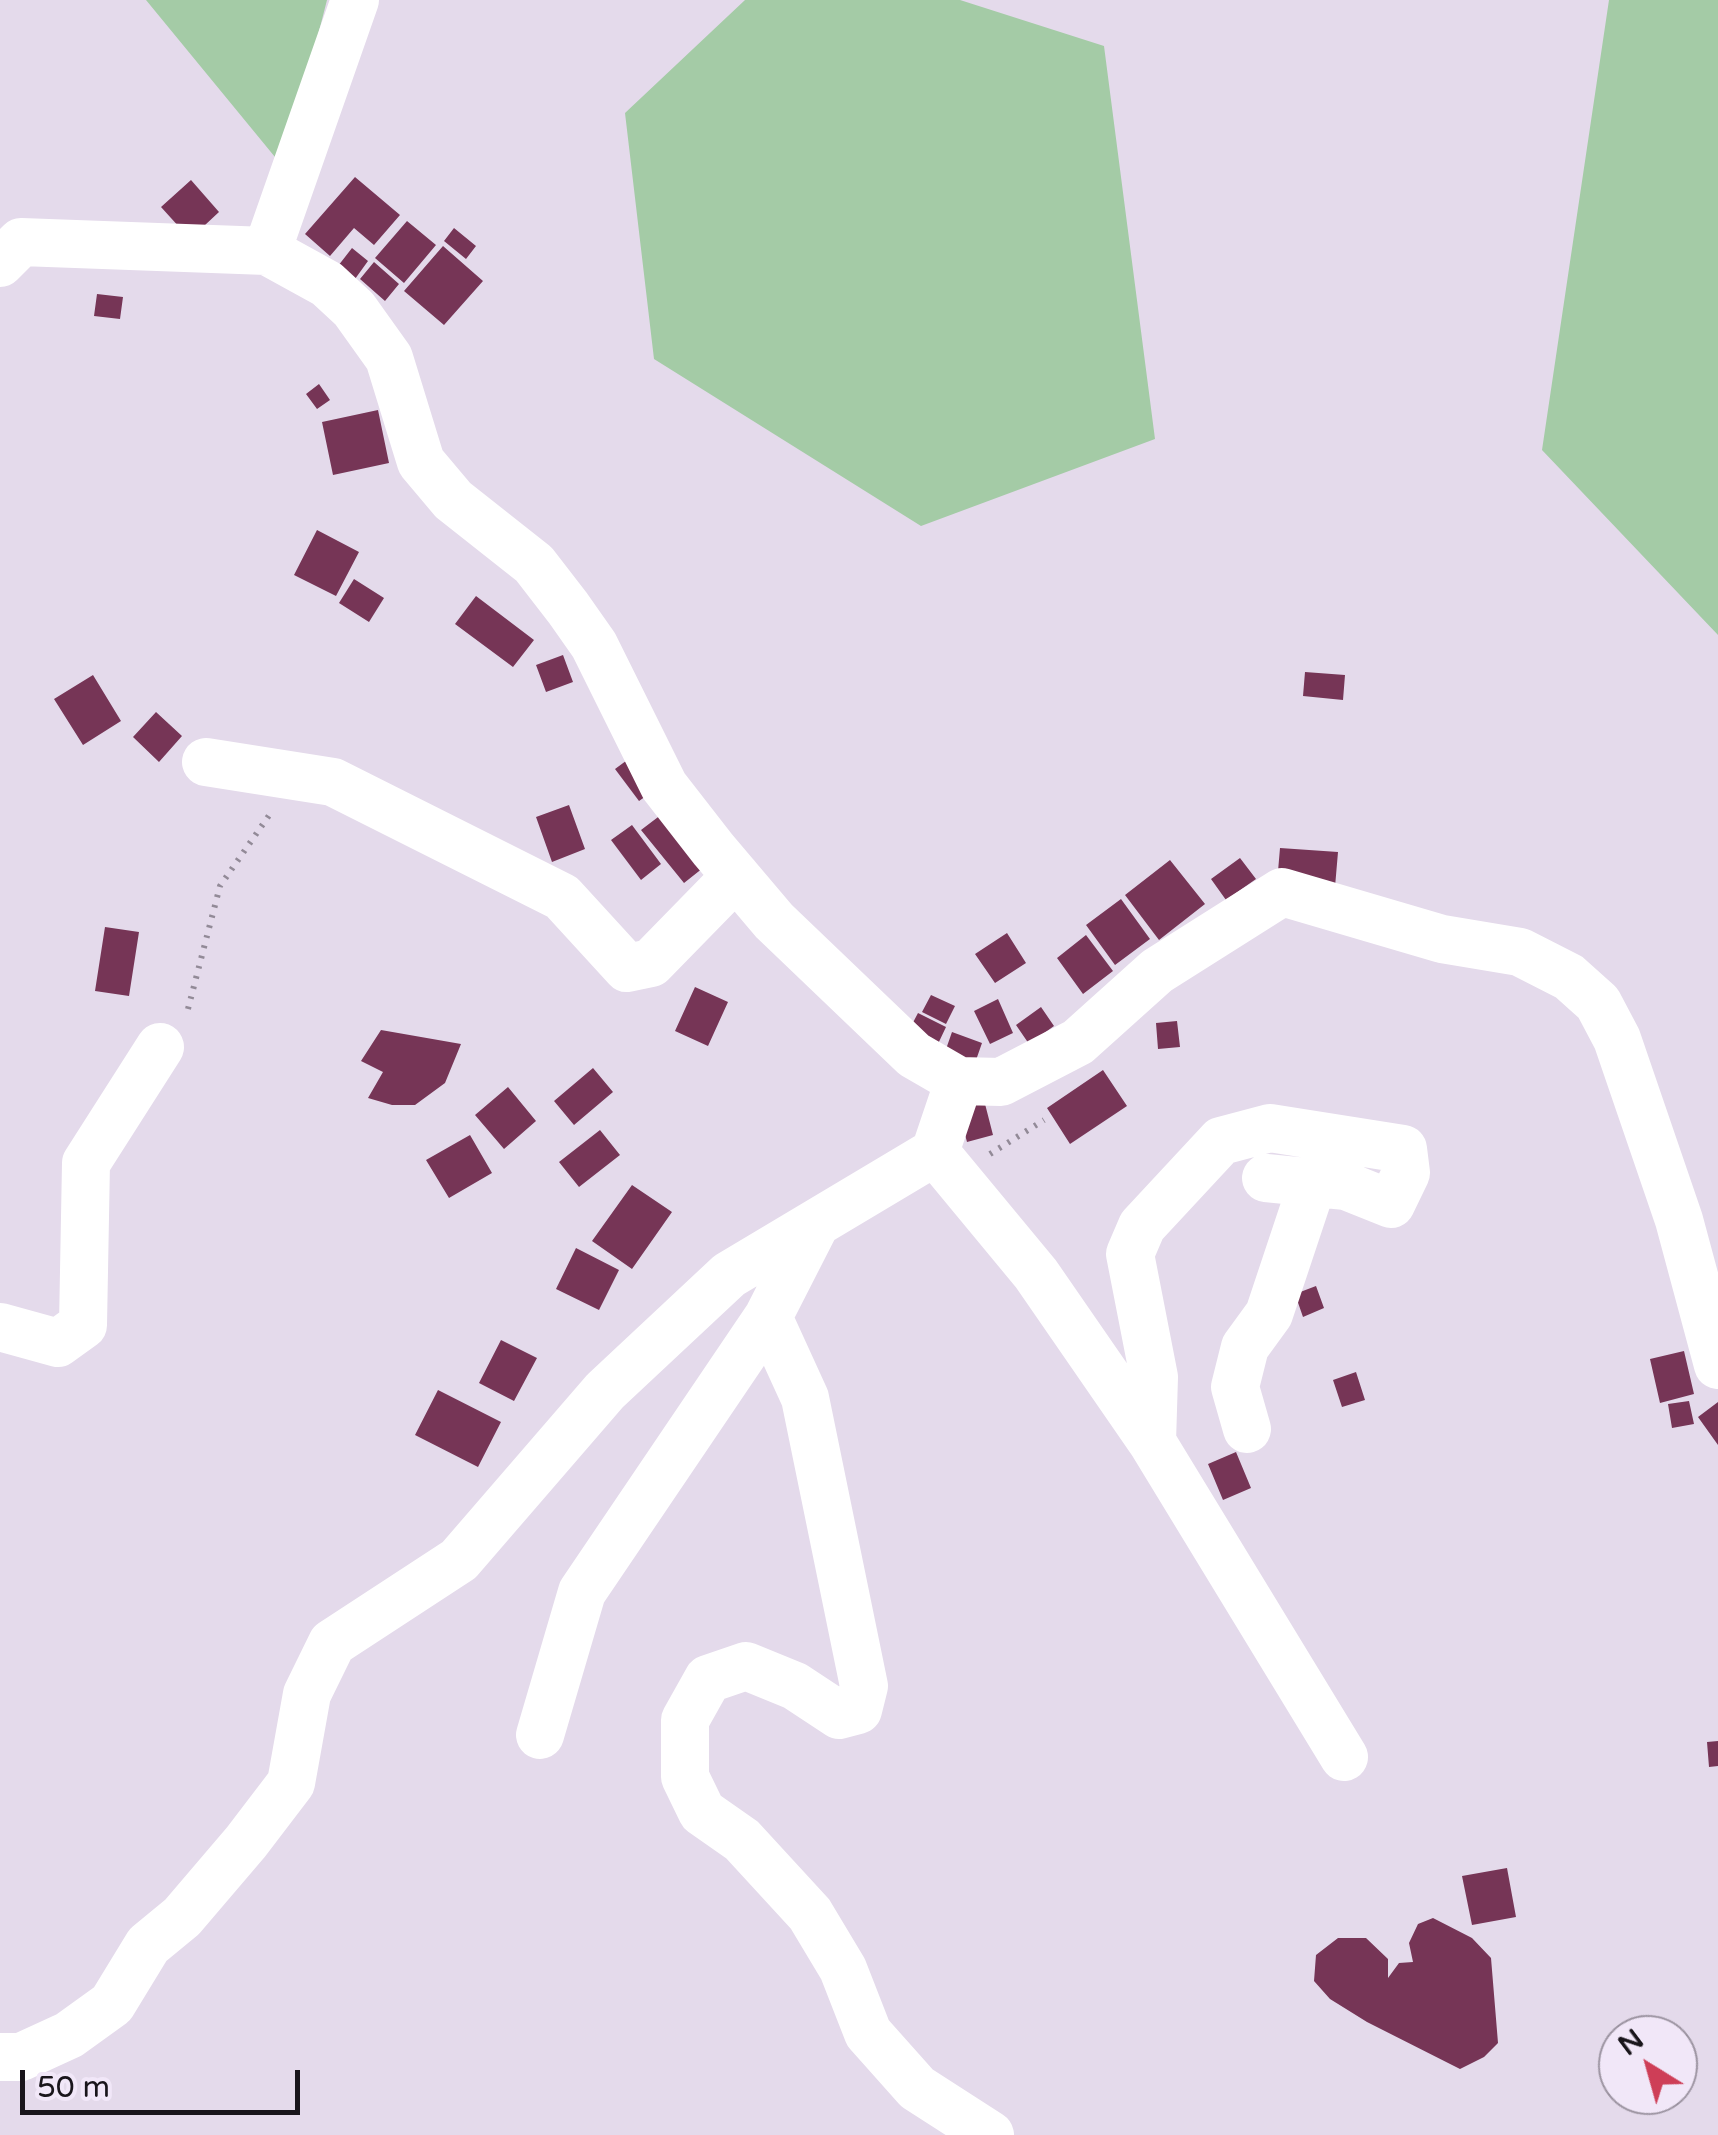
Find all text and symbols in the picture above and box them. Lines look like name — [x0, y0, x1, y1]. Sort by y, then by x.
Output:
north arrow — [1598, 2015, 1698, 2115]
text: N — [1612, 2022, 1650, 2063]
scale bar — [25, 2050, 305, 2112]
text: 50 m — [37, 2069, 110, 2106]

